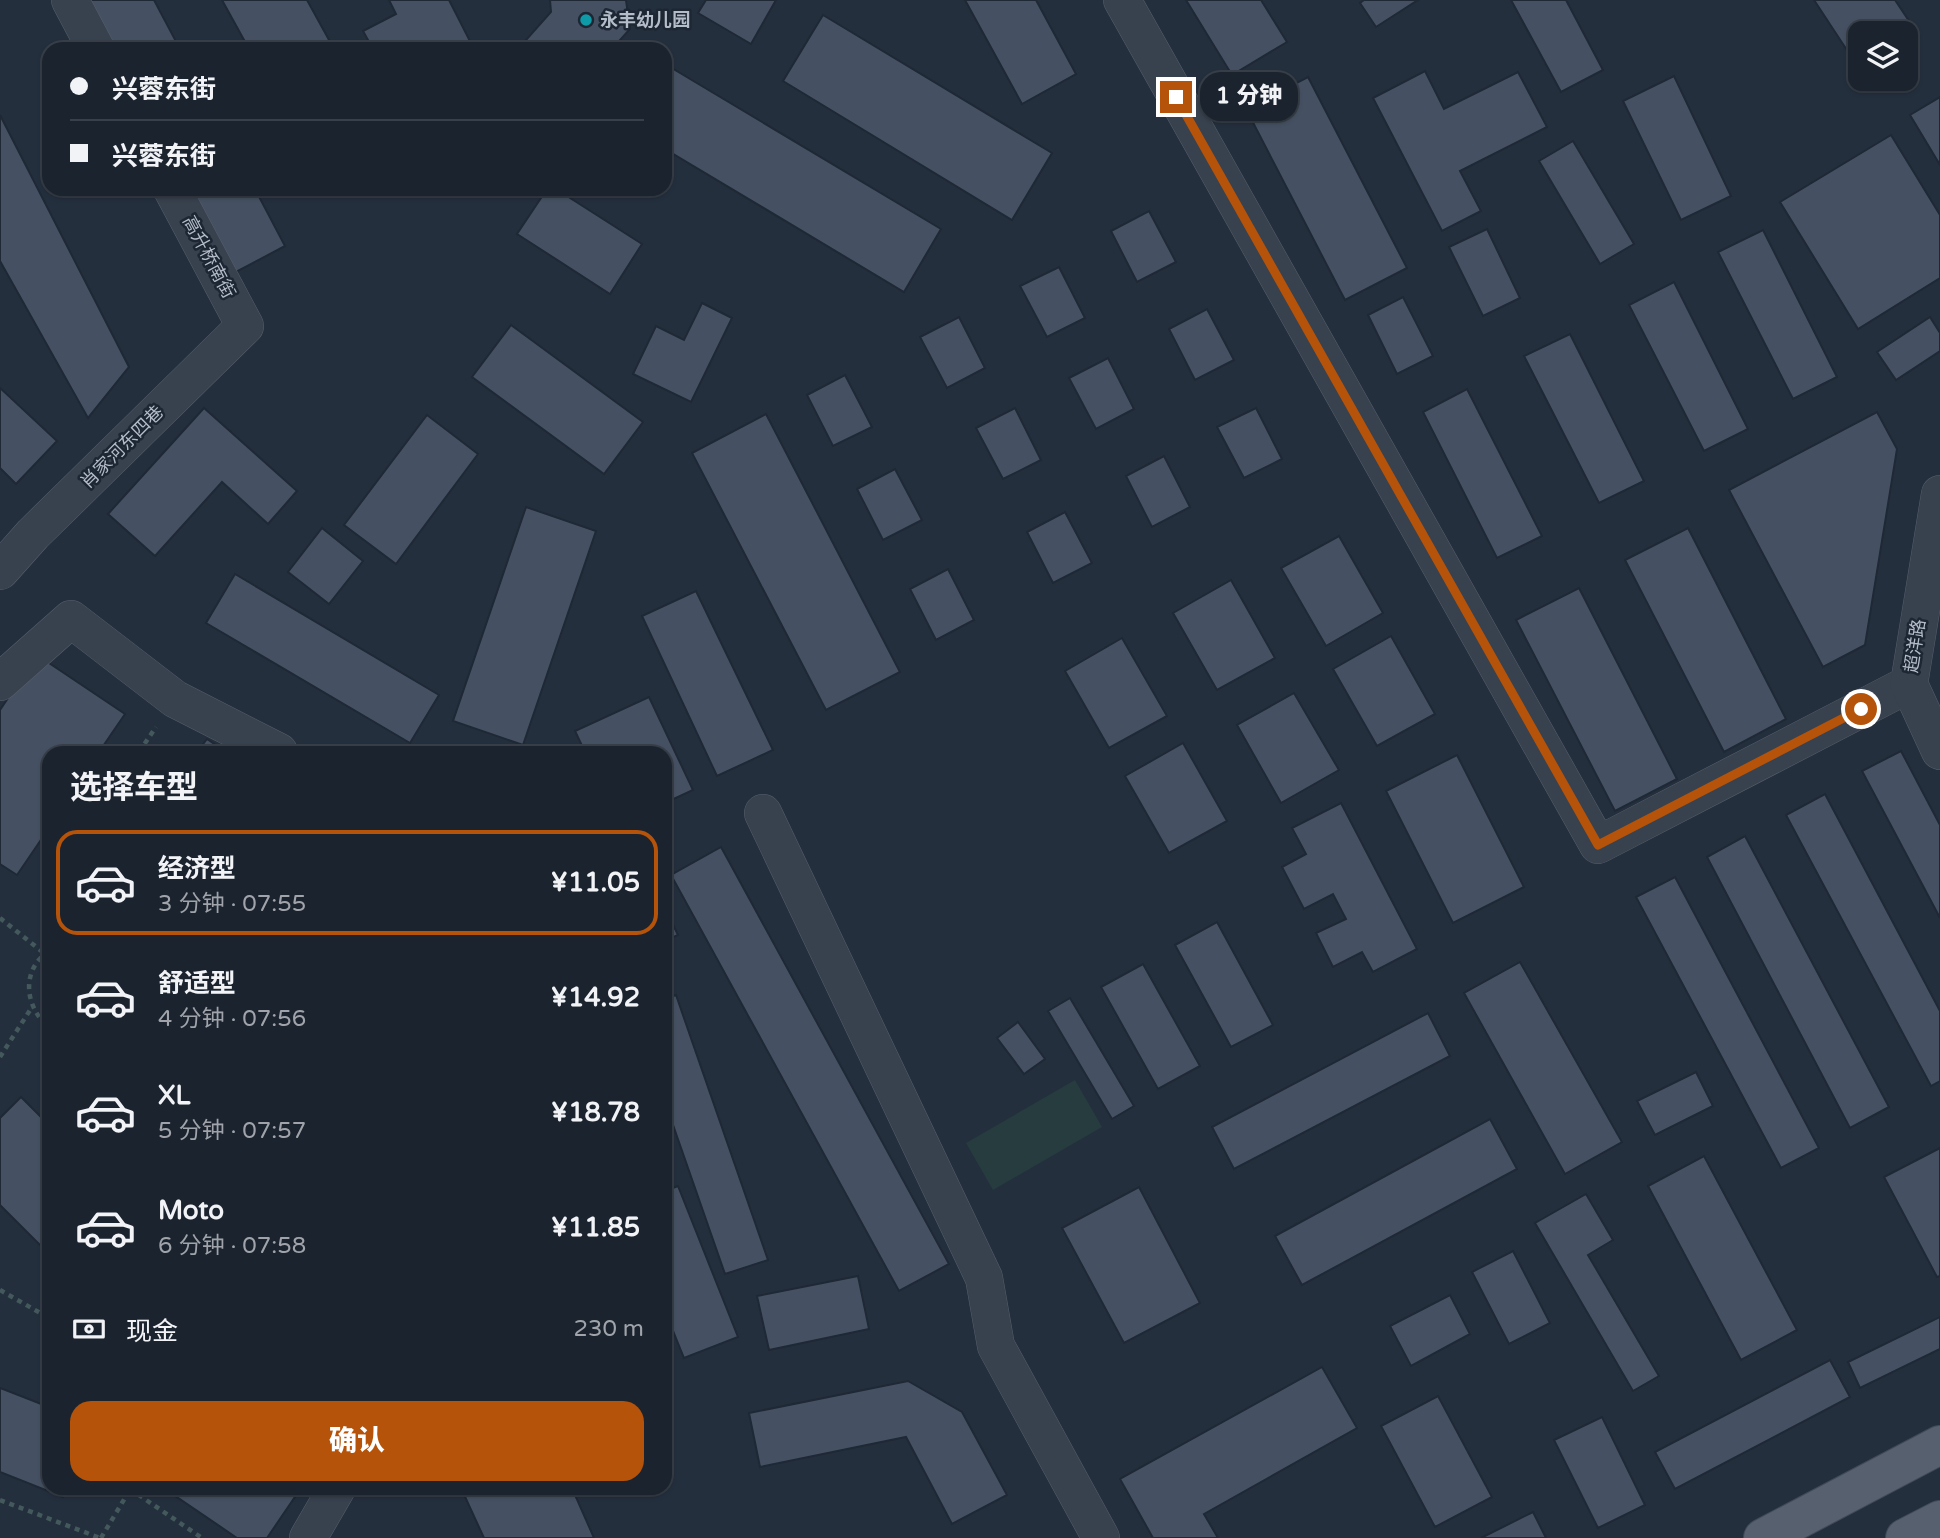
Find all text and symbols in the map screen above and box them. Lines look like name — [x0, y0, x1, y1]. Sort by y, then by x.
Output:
place label: 永丰幼儿园 — [600, 9, 690, 31]
marker: 永丰幼儿园 — [578, 12, 594, 28]
map controls — [1848, 21, 1918, 91]
button: layers — [1848, 21, 1918, 91]
callout: 1 分钟 — [1200, 72, 1298, 122]
text: 兴蓉东街 — [112, 74, 216, 105]
route end — [1160, 81, 1192, 113]
text: 1 分钟 — [1216, 82, 1282, 110]
text: 兴蓉东街 — [112, 141, 216, 172]
street label: 高升桥南街 — [178, 212, 240, 302]
street label: 肖家河东四巷 — [76, 401, 168, 493]
street label: 超洋路 — [1900, 618, 1930, 674]
route start — [1845, 693, 1877, 725]
text: 选择车型 — [70, 769, 198, 807]
icon: car — [74, 851, 137, 914]
text: 经济型 — [158, 853, 236, 884]
text: ¥11.05 — [551, 867, 640, 898]
text: 3 分钟 · 07:55 — [158, 890, 306, 918]
icon: car — [74, 966, 137, 1029]
text: 舒适型 — [158, 968, 236, 999]
text: ¥14.92 — [551, 982, 640, 1013]
text: 4 分钟 · 07:56 — [158, 1005, 306, 1033]
text: XL — [158, 1080, 190, 1111]
icon: car — [74, 1081, 137, 1144]
text: ¥18.78 — [551, 1097, 640, 1128]
text: 5 分钟 · 07:57 — [158, 1117, 306, 1145]
text: Moto — [158, 1195, 224, 1226]
icon: car — [74, 1196, 137, 1259]
text: ¥11.85 — [551, 1212, 640, 1243]
text: 6 分钟 · 07:58 — [158, 1232, 306, 1260]
icon: cash — [70, 1310, 108, 1348]
text: 230 m — [574, 1315, 644, 1343]
text: 现金 — [126, 1316, 178, 1347]
button: 确认 — [70, 1401, 644, 1481]

